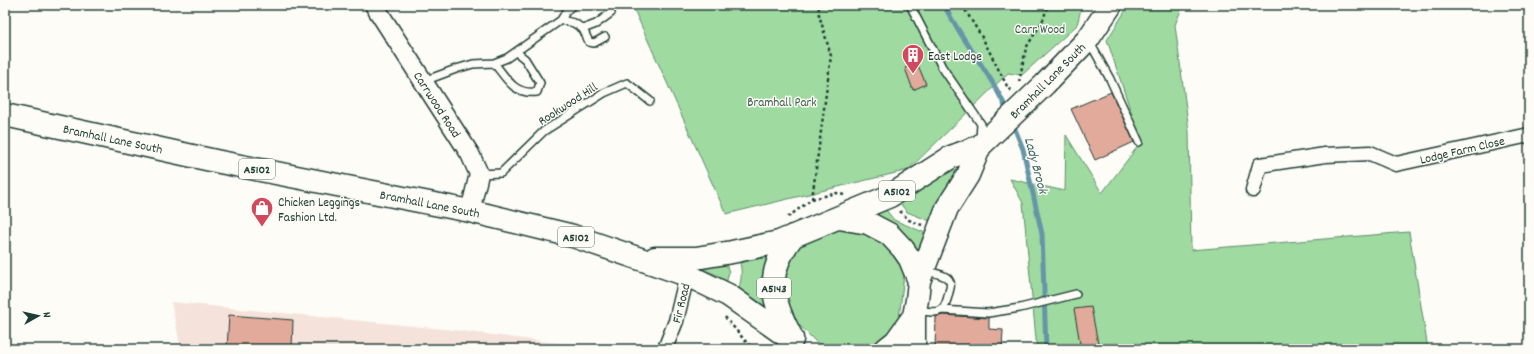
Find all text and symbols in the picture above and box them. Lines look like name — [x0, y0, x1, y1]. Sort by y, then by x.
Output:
park label: Carr Wood — [1015, 21, 1065, 40]
street label: Bramhall Lane South — [1006, 39, 1091, 124]
building icon: East Lodge — [900, 42, 926, 75]
place label: East Lodge — [928, 48, 982, 67]
street label: Carrwood Road — [407, 69, 464, 142]
street label: Rookwood Hill — [535, 79, 602, 131]
park label: Bramhall Park — [747, 94, 817, 113]
street label: Bramhall Lane South — [61, 121, 164, 160]
street label: Lodge Farm Close — [1418, 132, 1507, 170]
water label: Lady Brook — [1018, 135, 1053, 197]
road number: A5102 — [239, 159, 275, 179]
road number: A5102 — [879, 181, 915, 201]
street label: Bramhall Lane South — [378, 186, 481, 224]
place label: Chicken Leggings Fashion Ltd. — [278, 194, 360, 228]
shop icon: Chicken Leggings Fashion Ltd. — [249, 195, 275, 228]
road number: A5102 — [558, 227, 594, 247]
road number: A5143 — [757, 278, 791, 298]
street label: Fir Road — [668, 282, 697, 325]
north arrow — [18, 296, 58, 336]
text: N — [38, 311, 54, 319]

